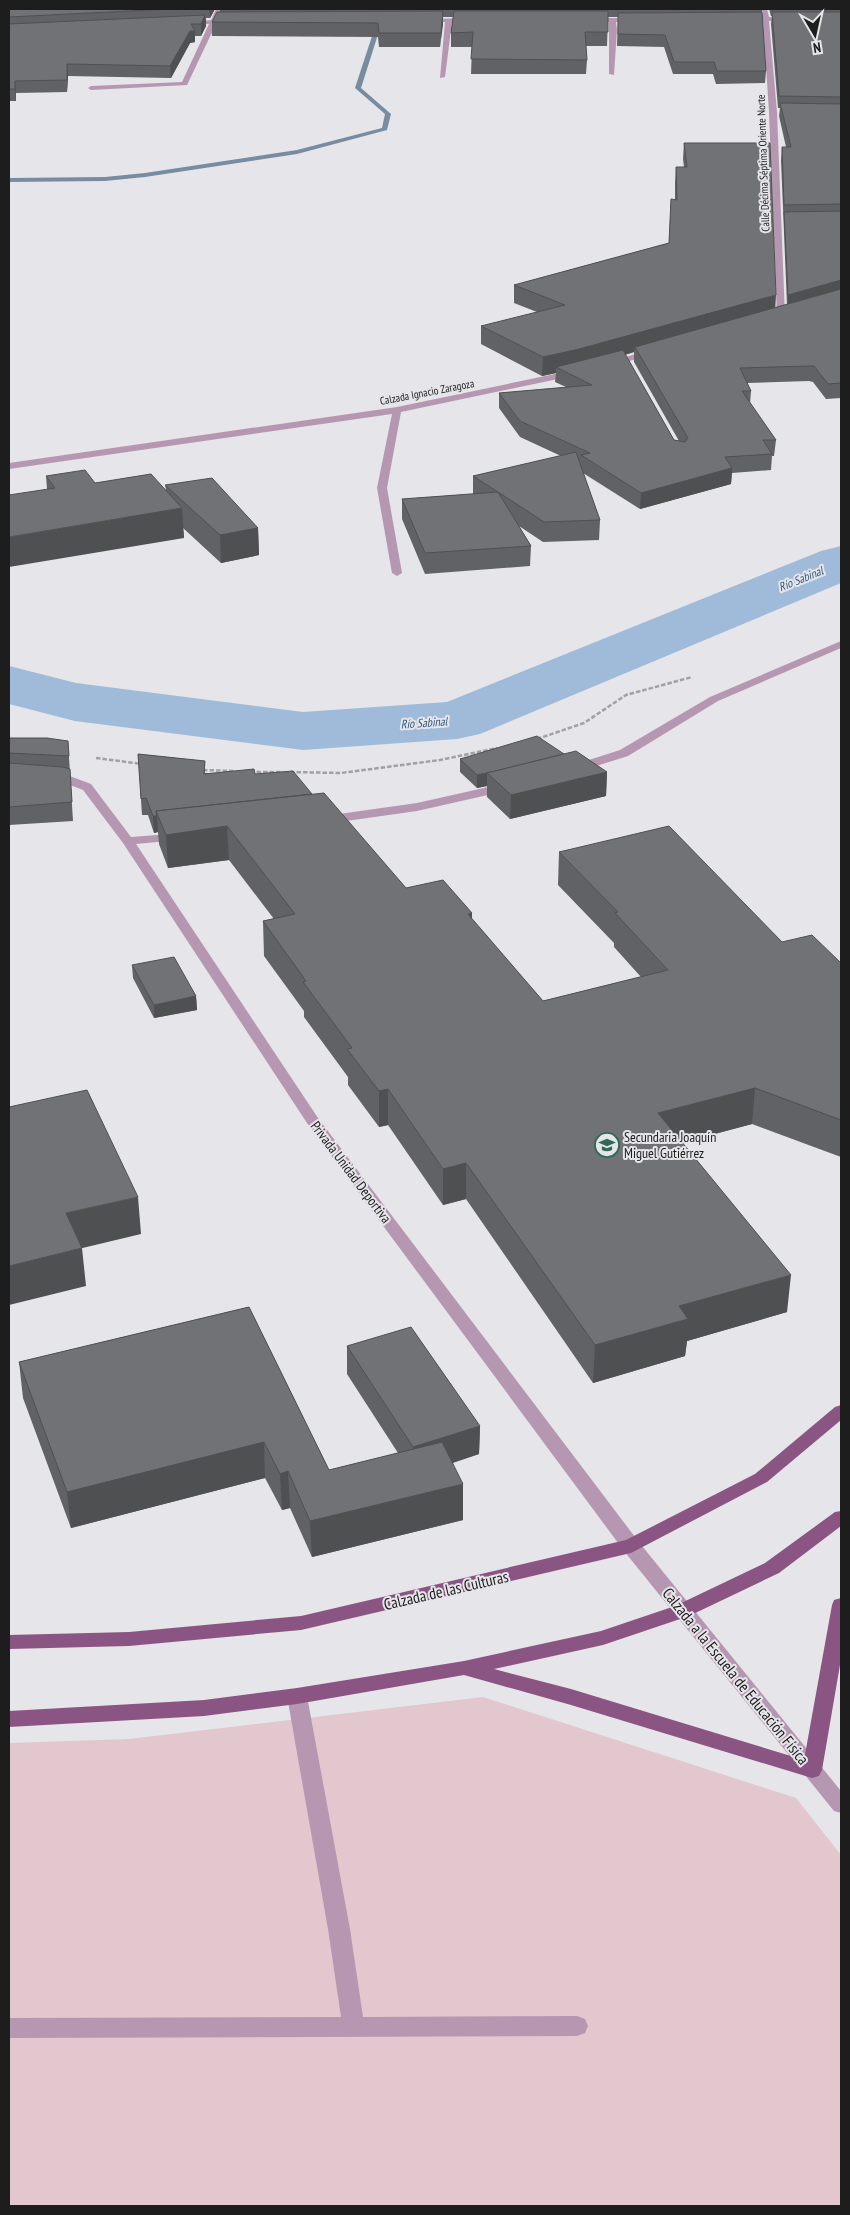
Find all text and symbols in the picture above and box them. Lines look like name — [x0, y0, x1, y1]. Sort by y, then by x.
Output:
north arrow — [790, 10, 840, 60]
text: N — [812, 38, 822, 57]
street label: Calle Décima Séptima Oriente Norte — [754, 94, 772, 232]
street label: Calzada Ignacio Zaragoza — [379, 376, 475, 408]
water label: Río Sabinal — [776, 562, 826, 594]
water label: Río Sabinal — [400, 713, 449, 732]
street label: Privada Unidad Deportiva — [307, 1117, 395, 1227]
place label: Secundaria Joaquín Miguel Gutiérrez — [624, 1128, 716, 1162]
school or university icon: Secundaria Joaquín Miguel Gutiérrez — [594, 1132, 620, 1158]
street label: Calzada de las Culturas — [382, 1566, 510, 1614]
street label: Calzada a la Escuela de Educación Física — [658, 1584, 814, 1768]

